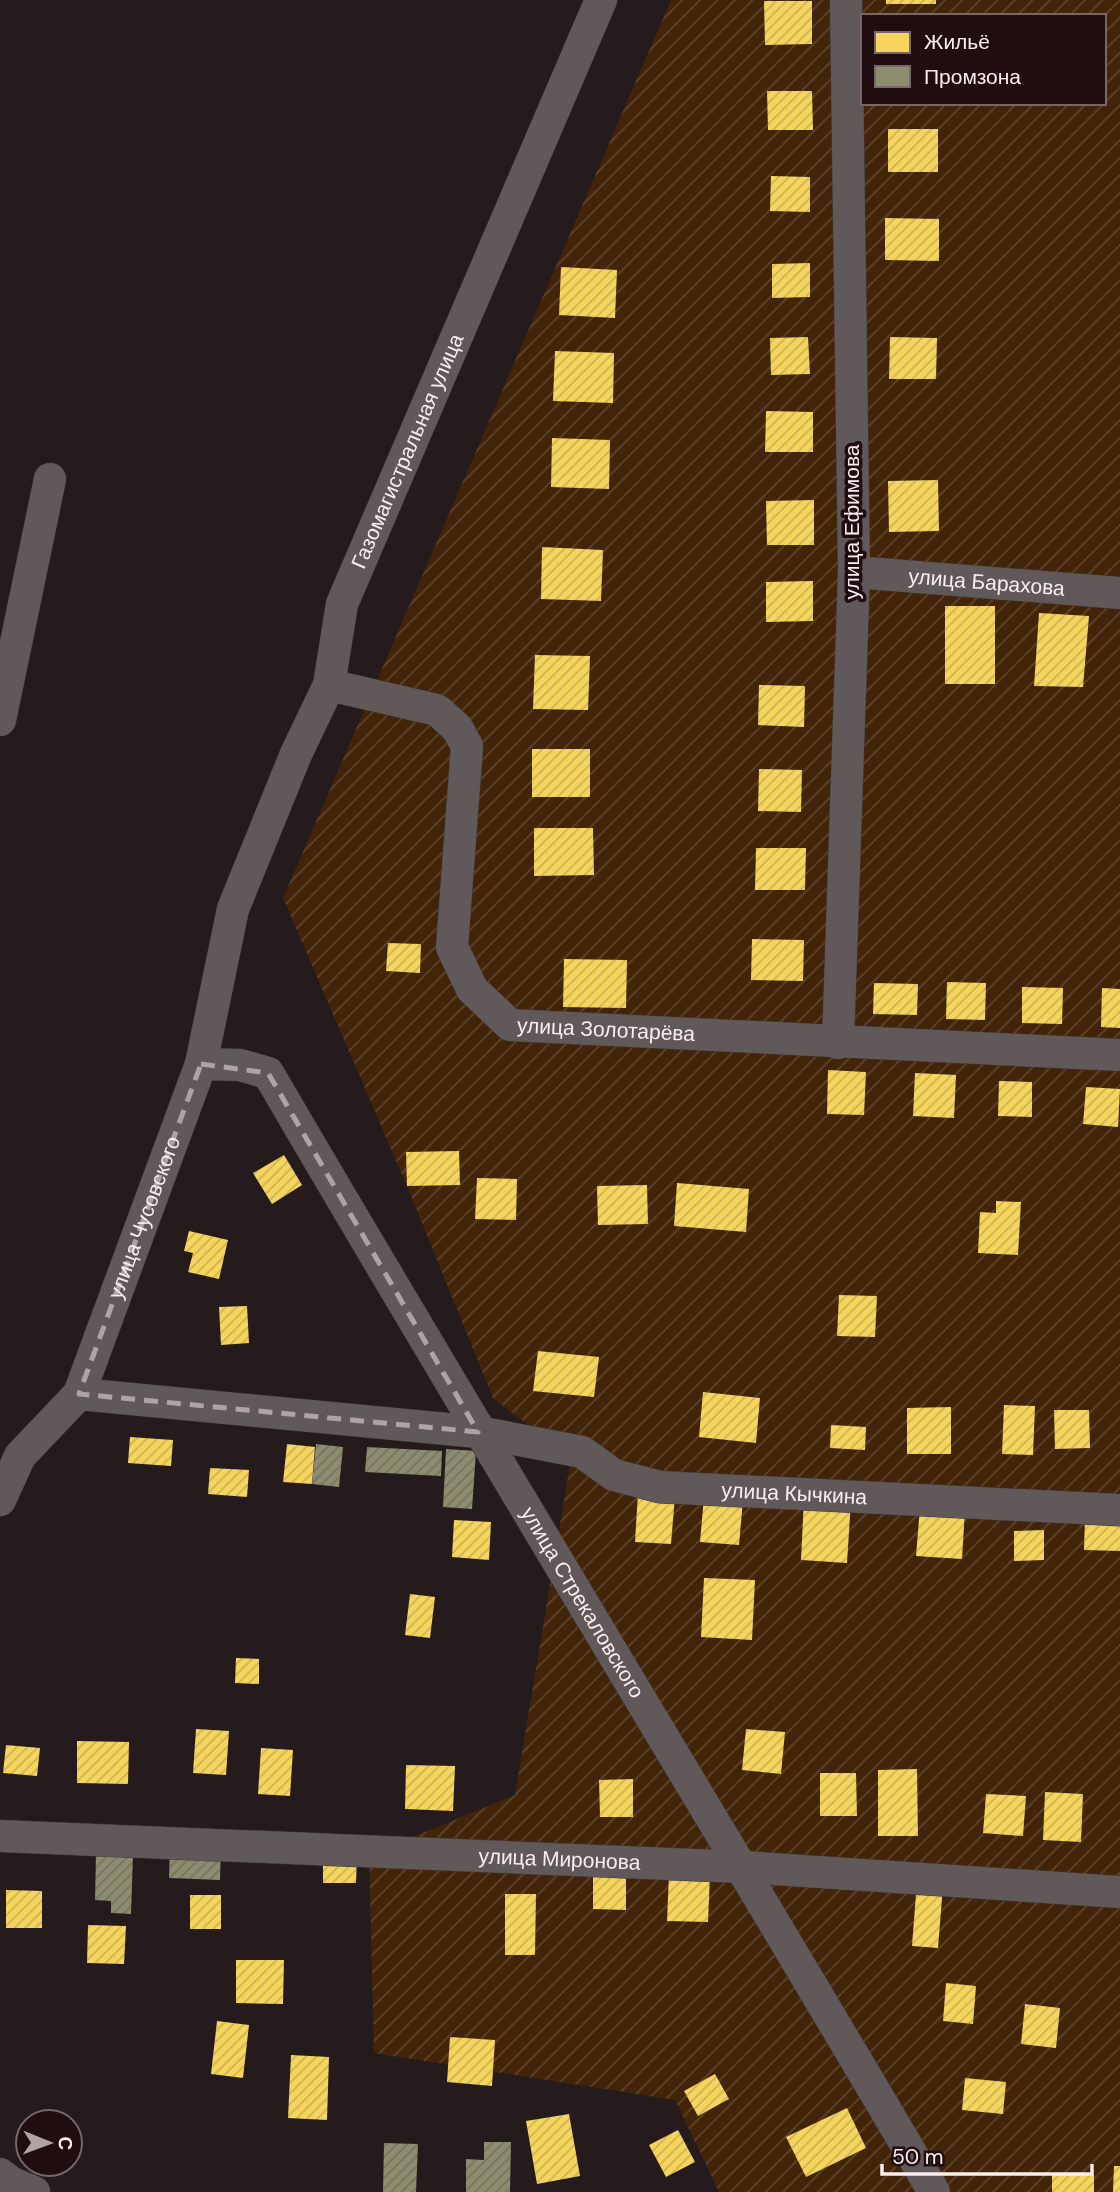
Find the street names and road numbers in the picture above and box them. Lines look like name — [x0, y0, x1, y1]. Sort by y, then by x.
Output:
street label: Газомагистральная улица — [345, 329, 470, 573]
street label: улица Ефимова — [838, 444, 866, 600]
street label: улица Барахова — [907, 562, 1066, 603]
street label: улица Золотарёва — [517, 1011, 696, 1048]
street label: улица Чусовского — [101, 1132, 187, 1303]
street label: улица Кычкина — [721, 1476, 868, 1511]
street label: улица Стрекаловского — [514, 1502, 651, 1703]
street label: улица Миронова — [478, 1842, 641, 1877]

